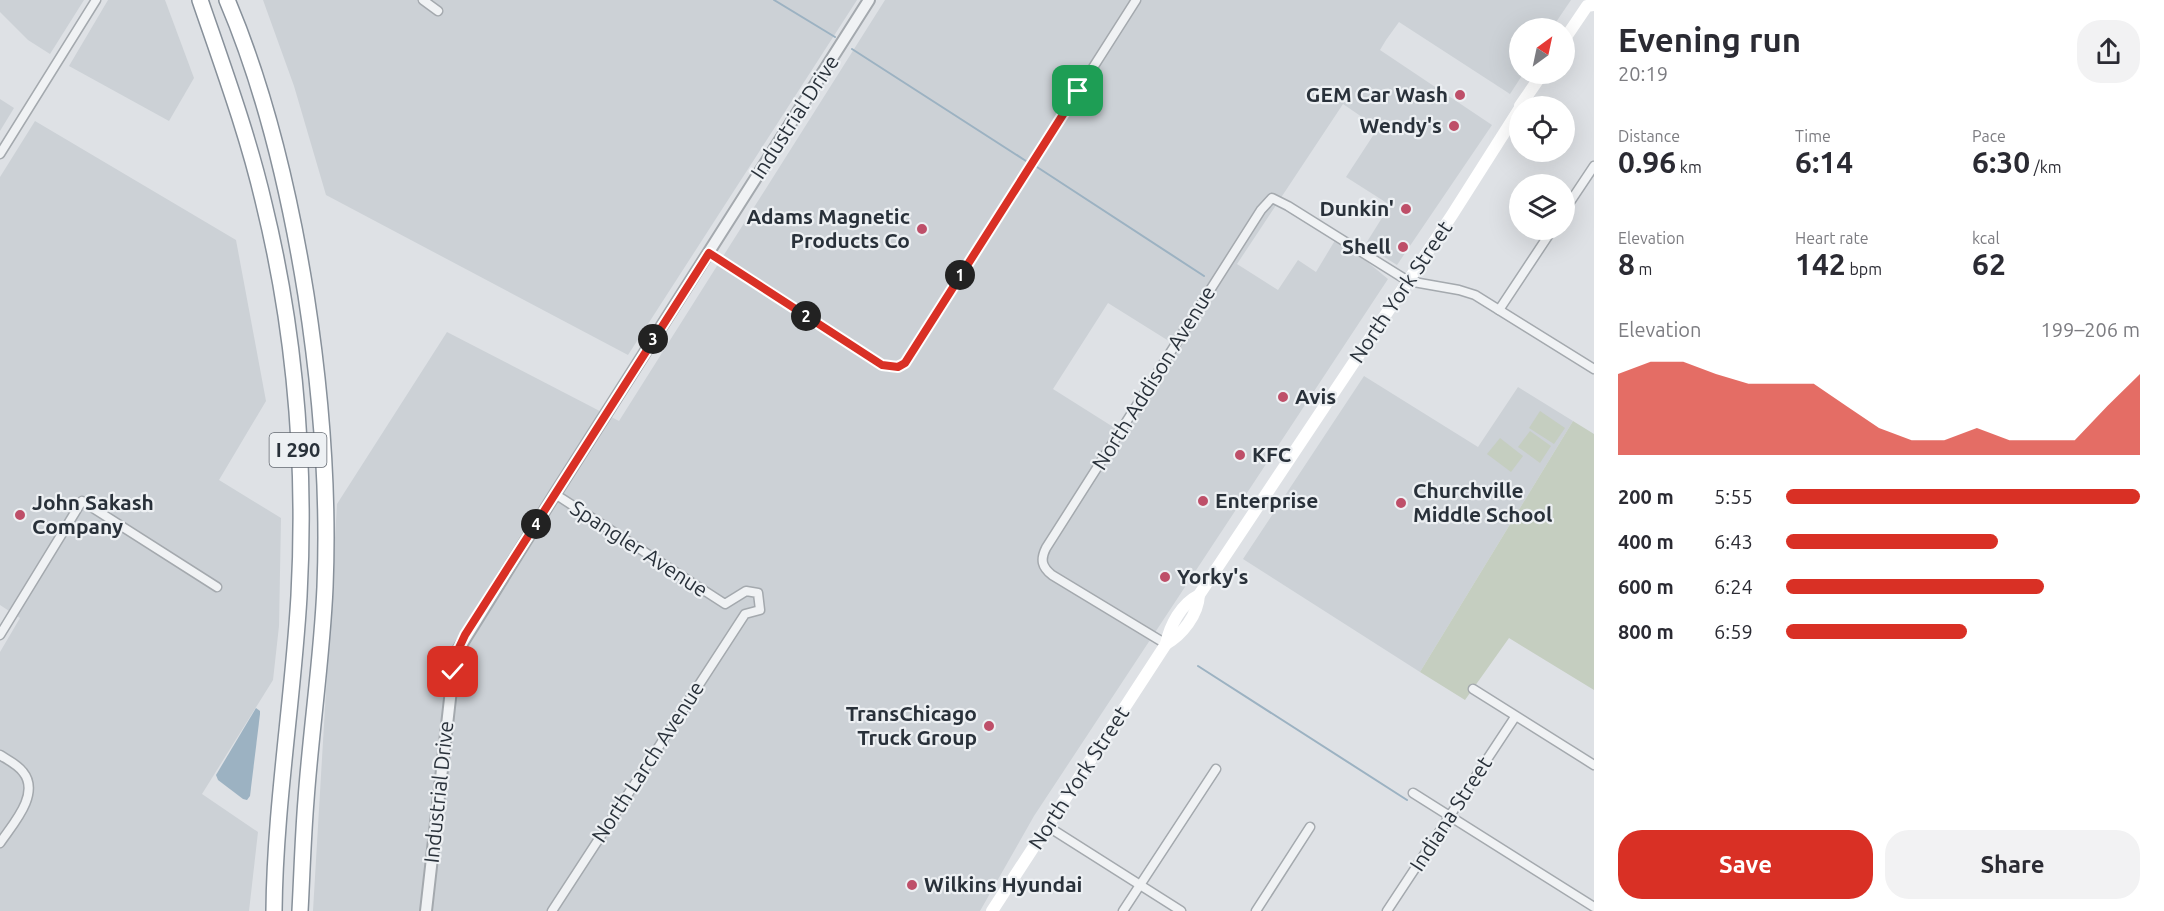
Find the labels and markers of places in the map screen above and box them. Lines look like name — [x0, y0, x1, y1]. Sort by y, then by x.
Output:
pin — [1052, 65, 1103, 116]
place label: GEM Car Wash — [1306, 82, 1448, 106]
marker: GEM Car Wash — [1453, 88, 1467, 102]
place label: Wendy's — [1360, 113, 1442, 137]
marker: Wendy's — [1447, 119, 1461, 133]
place label: Dunkin' — [1319, 196, 1394, 220]
marker: Dunkin' — [1399, 202, 1413, 216]
place label: Adams Magnetic Products Co — [746, 204, 910, 252]
marker: Adams Magnetic Products Co — [915, 222, 929, 236]
place label: Shell — [1342, 234, 1391, 258]
marker: Shell — [1396, 240, 1410, 254]
pin: 1 — [945, 260, 975, 290]
pin: 2 — [791, 301, 821, 331]
pin: 3 — [638, 324, 668, 354]
place label: Avis — [1295, 384, 1336, 408]
marker: Avis — [1276, 390, 1290, 404]
place label: KFC — [1252, 442, 1291, 466]
marker: KFC — [1233, 448, 1247, 462]
place label: Churchville Middle School — [1413, 478, 1552, 526]
place label: Enterprise — [1215, 488, 1318, 512]
place label: John Sakash Company — [32, 490, 154, 538]
marker: Enterprise — [1196, 494, 1210, 508]
marker: Churchville Middle School — [1394, 496, 1408, 510]
marker: John Sakash Company — [13, 508, 27, 522]
pin: 4 — [521, 509, 551, 539]
place label: Yorky's — [1177, 564, 1249, 588]
marker: Yorky's — [1158, 570, 1172, 584]
pin — [427, 646, 478, 697]
place label: TransChicago Truck Group — [846, 701, 977, 749]
marker: TransChicago Truck Group — [982, 719, 996, 733]
place label: Wilkins Hyundai — [924, 872, 1082, 896]
marker: Wilkins Hyundai — [905, 878, 919, 892]

